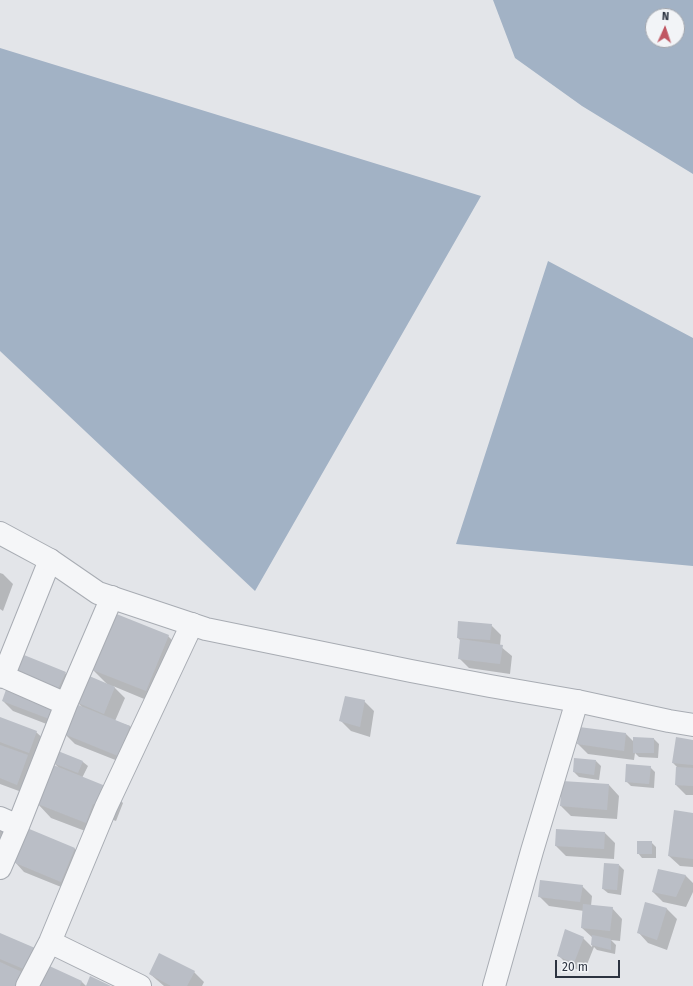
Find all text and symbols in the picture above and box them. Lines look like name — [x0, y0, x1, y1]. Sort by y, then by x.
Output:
north arrow — [645, 8, 685, 48]
text: N — [662, 10, 670, 23]
scale bar — [557, 952, 622, 978]
text: 20 m — [562, 960, 588, 974]

